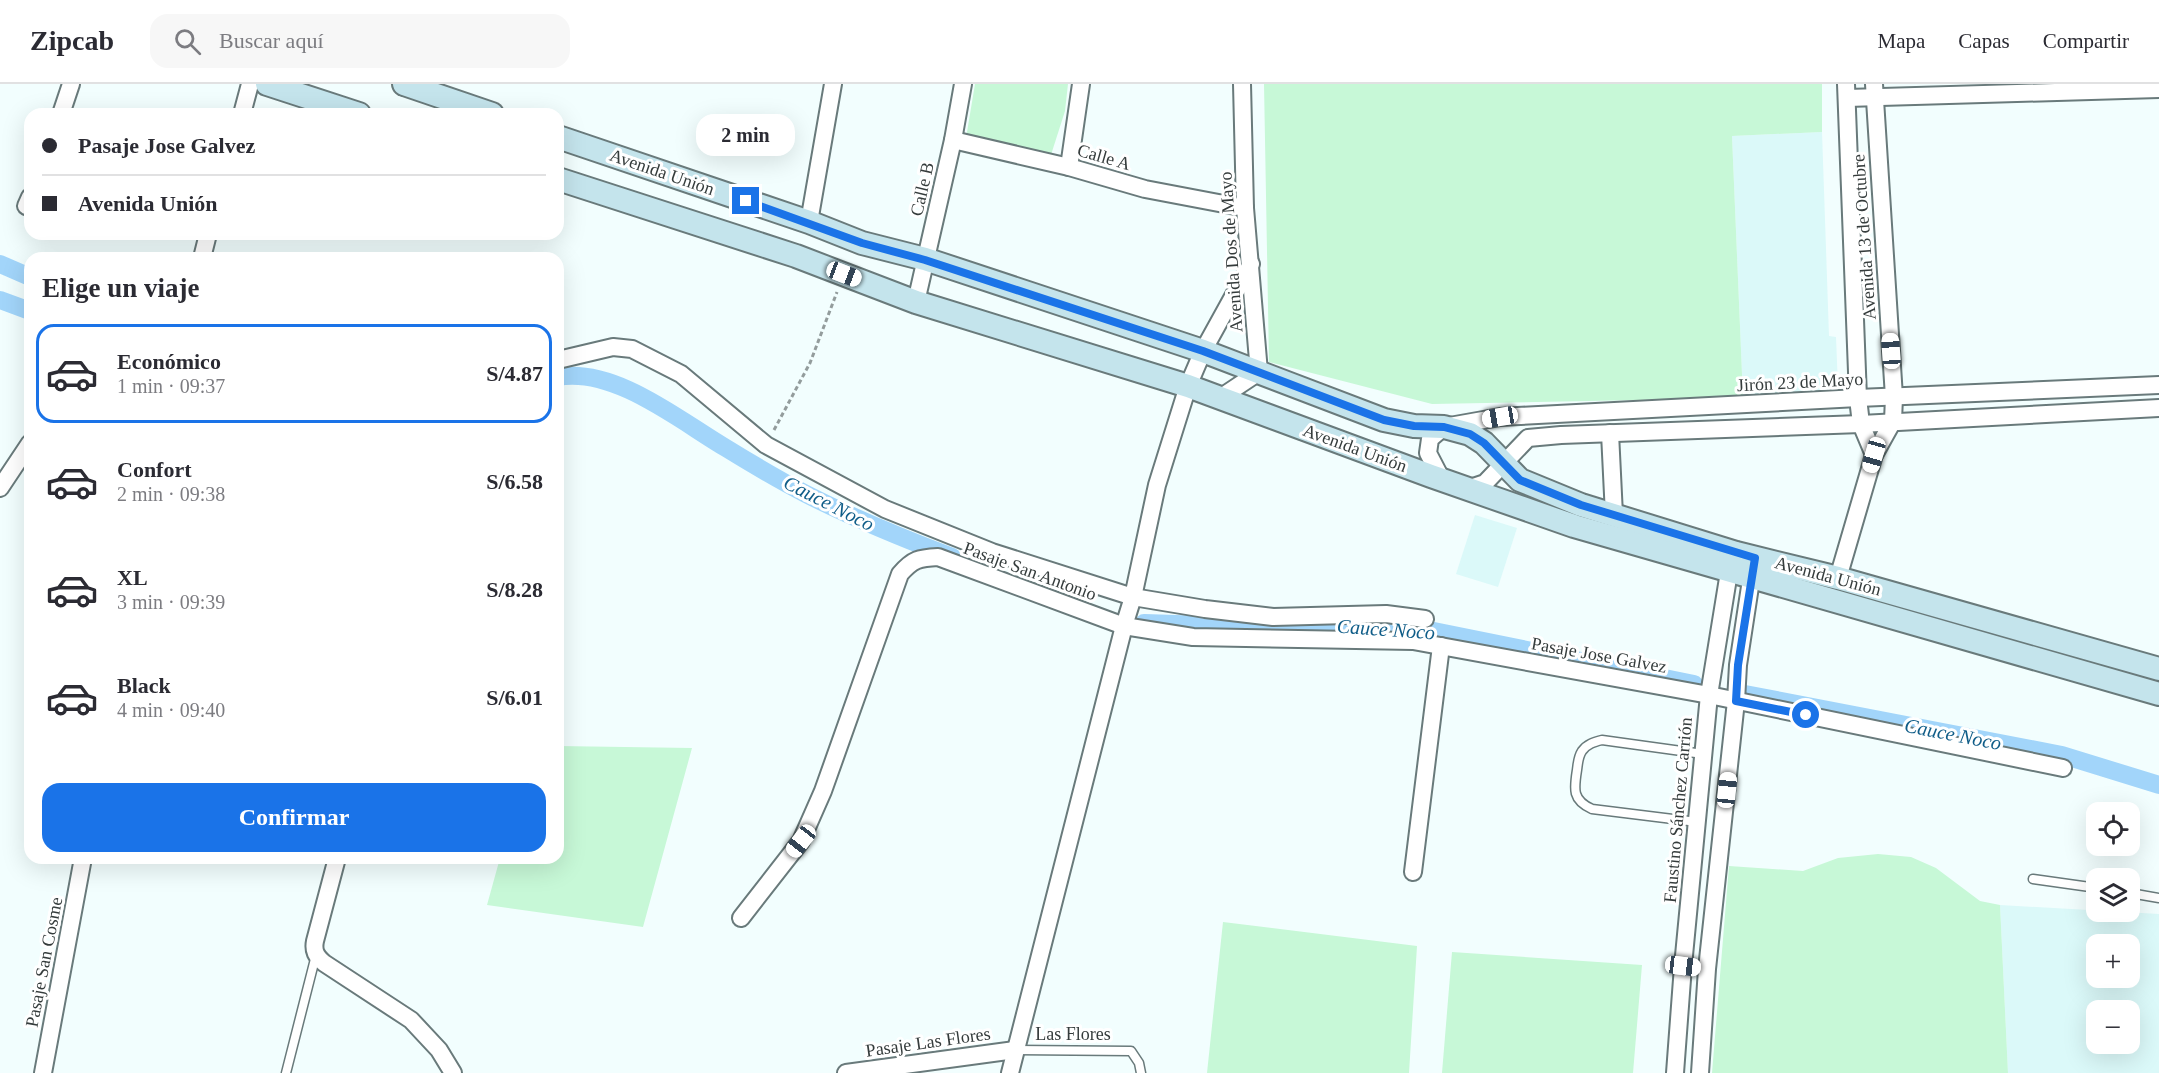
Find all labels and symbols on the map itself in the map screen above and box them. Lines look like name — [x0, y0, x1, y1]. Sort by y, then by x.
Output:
callout: 2 min — [696, 114, 795, 156]
street label: Calle A — [1075, 140, 1133, 174]
street label: Avenida Unión — [607, 145, 717, 199]
street label: Avenida 13 de Octubre — [1848, 153, 1880, 321]
street label: Calle B — [906, 160, 938, 218]
street label: Avenida Dos de Mayo — [1215, 171, 1247, 333]
route end — [732, 187, 759, 214]
car — [824, 259, 864, 289]
car — [1881, 332, 1901, 370]
street label: Jirón 23 de Mayo — [1736, 369, 1864, 395]
car — [1481, 405, 1519, 429]
street label: Avenida Unión — [1300, 420, 1410, 476]
car — [1860, 435, 1888, 475]
water label: Cauce Noco — [780, 471, 878, 535]
street label: Pasaje San Antonio — [961, 538, 1099, 604]
street label: Avenida Unión — [1773, 552, 1883, 600]
water label: Cauce Noco — [1336, 615, 1436, 643]
street label: Pasaje Jose Galvez — [1530, 633, 1668, 677]
route start — [1792, 701, 1819, 728]
water label: Cauce Noco — [1903, 714, 2003, 754]
street label: Faustino Sánchez Carrión — [1660, 716, 1696, 904]
car — [1716, 771, 1738, 809]
car — [783, 821, 819, 861]
street label: Pasaje San Cosme — [22, 895, 66, 1029]
car — [1664, 955, 1702, 977]
street label: Pasaje Las Flores — [864, 1023, 992, 1061]
street label: Las Flores — [1035, 1024, 1111, 1044]

